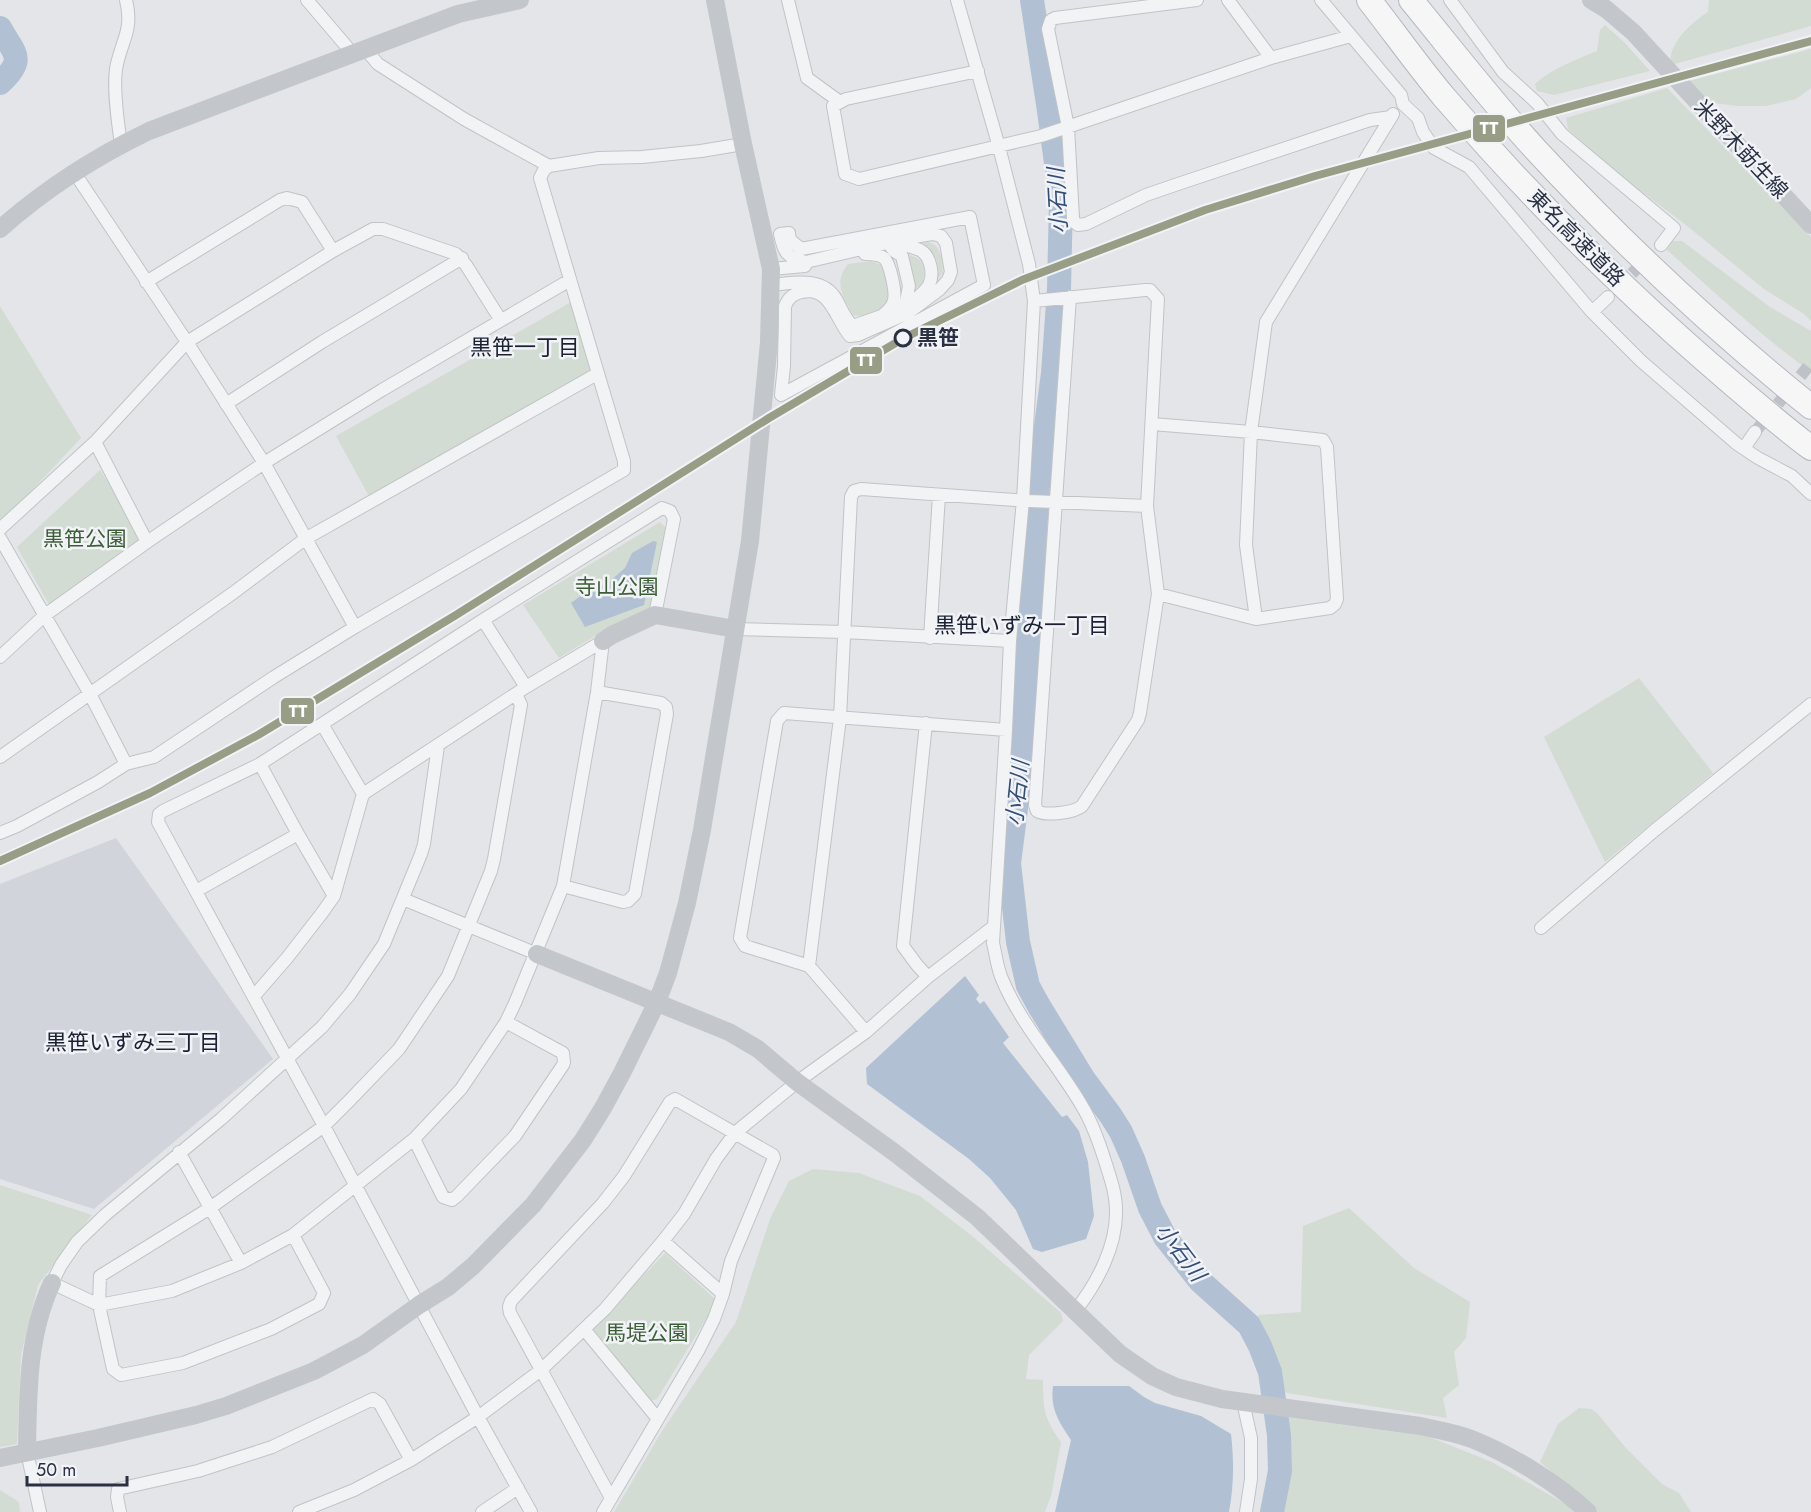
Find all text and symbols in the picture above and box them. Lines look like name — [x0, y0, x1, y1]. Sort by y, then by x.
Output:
street label: 米野木莇生線 — [1687, 93, 1795, 205]
line badge: TT — [1472, 114, 1506, 143]
text: TT — [1480, 117, 1498, 140]
water label: 小石川 — [1039, 165, 1075, 235]
street label: 東名高速道路 — [1521, 183, 1631, 293]
place label: 黒笹 — [917, 323, 959, 353]
marker: 黒笹 — [894, 329, 912, 347]
district label: 黒笹一丁目 — [470, 331, 580, 363]
line badge: TT — [849, 346, 883, 375]
text: TT — [857, 349, 875, 372]
park label: 黒笹公園 — [43, 524, 127, 554]
park label: 寺山公園 — [575, 572, 659, 602]
district label: 黒笹いずみ一丁目 — [934, 609, 1110, 641]
line badge: TT — [280, 697, 315, 725]
text: TT — [289, 700, 307, 723]
water label: 小石川 — [998, 757, 1037, 827]
district label: 黒笹いずみ三丁目 — [45, 1026, 221, 1058]
water label: 小石川 — [1148, 1216, 1215, 1290]
park label: 馬堤公園 — [605, 1318, 689, 1348]
scale bar — [27, 1449, 128, 1487]
text: 50 m — [36, 1457, 76, 1483]

